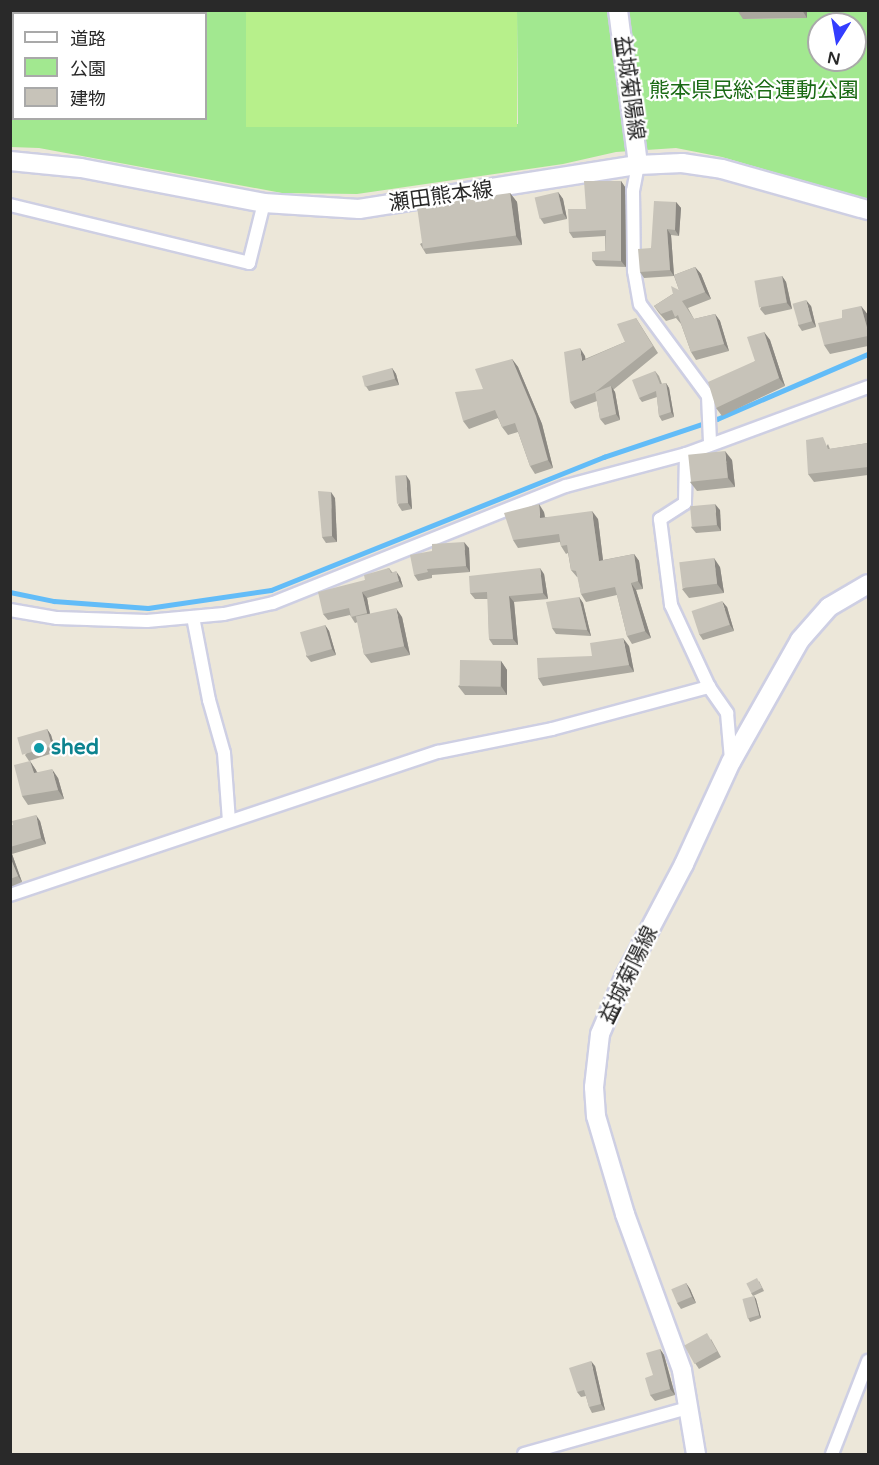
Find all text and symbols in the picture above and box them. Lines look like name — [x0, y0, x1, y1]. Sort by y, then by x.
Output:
legend — [12, 12, 207, 120]
north arrow — [807, 12, 867, 72]
text: 道路 — [70, 28, 106, 50]
street label: 益城菊陽線 — [609, 34, 649, 142]
text: N — [826, 47, 842, 69]
text: 公園 — [70, 58, 106, 80]
park label: 熊本県民総合運動公園 — [649, 78, 859, 104]
text: 建物 — [70, 88, 106, 110]
street label: 瀬田熊本線 — [387, 177, 495, 217]
place label: shed — [51, 735, 99, 761]
marker: shed — [32, 741, 46, 755]
street label: 益城菊陽線 — [595, 922, 663, 1028]

